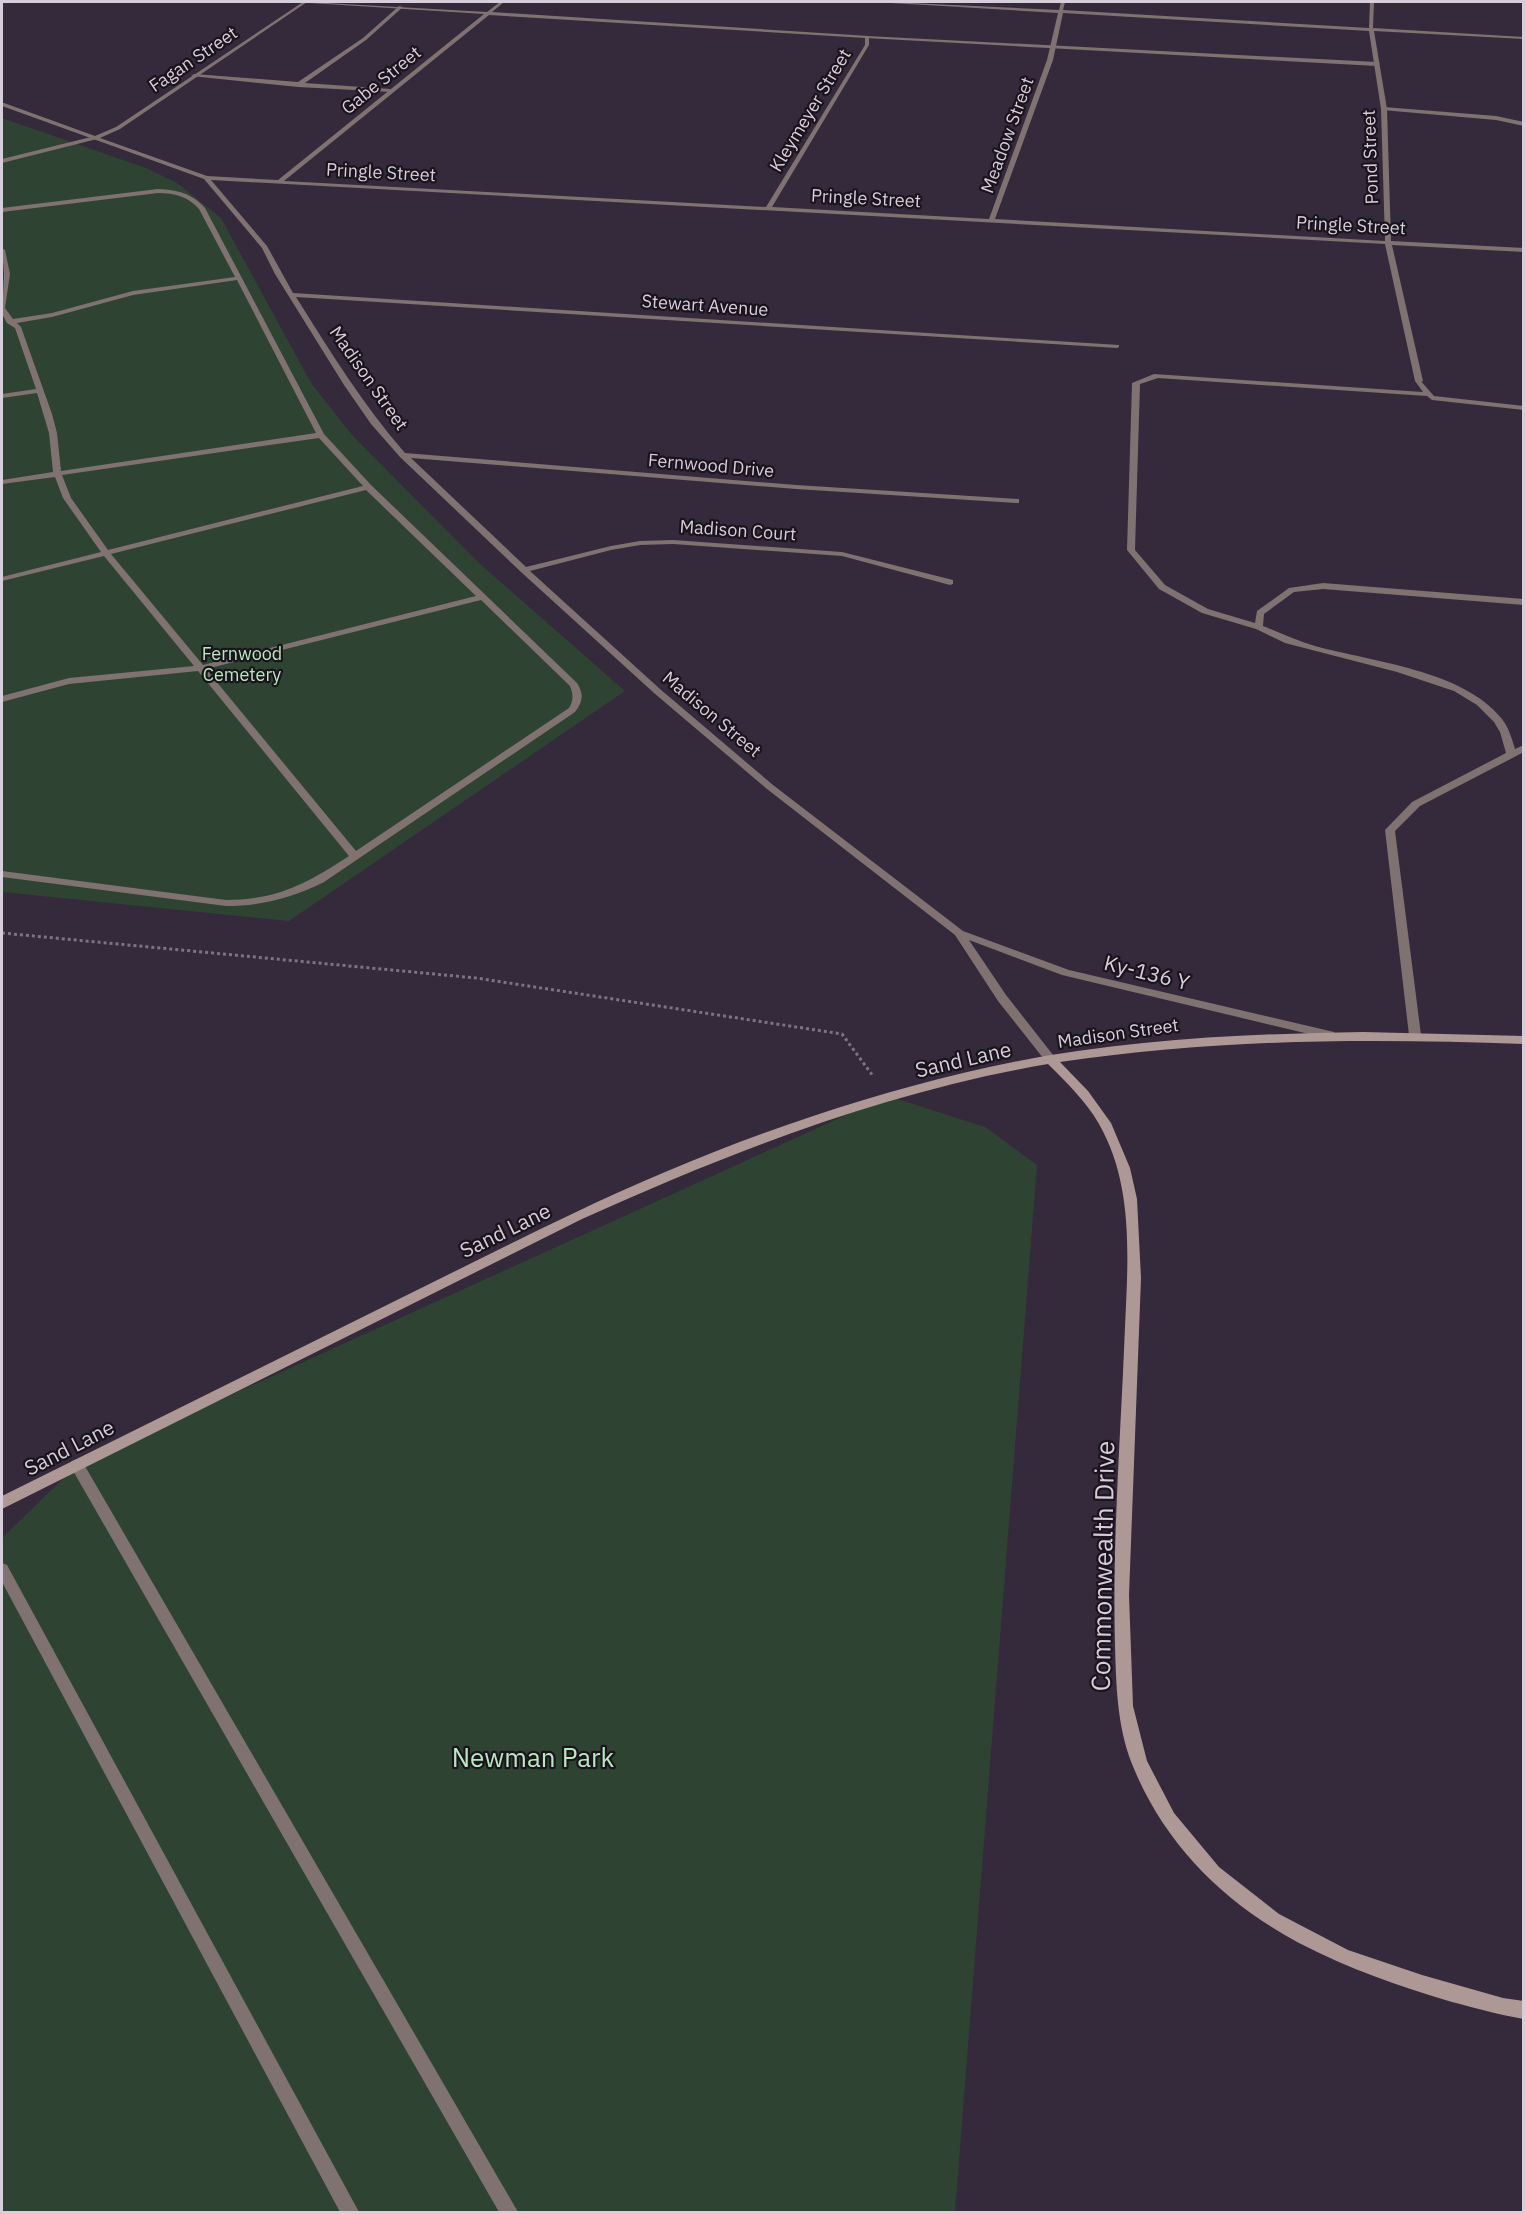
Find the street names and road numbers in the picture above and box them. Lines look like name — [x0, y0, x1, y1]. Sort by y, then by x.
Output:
street label: Fagan Street — [144, 21, 242, 97]
street label: Gabe Street — [336, 41, 426, 119]
street label: Kleymeyer Street — [764, 44, 856, 176]
street label: Meadow Street — [975, 74, 1039, 196]
street label: Pond Street — [1357, 109, 1383, 205]
street label: Pringle Street — [325, 158, 437, 186]
street label: Pringle Street — [810, 184, 922, 212]
street label: Pringle Street — [1295, 211, 1407, 239]
street label: Stewart Avenue — [641, 289, 769, 321]
street label: Madison Street — [325, 321, 413, 435]
street label: Fernwood Drive — [647, 448, 775, 482]
street label: Madison Court — [679, 514, 797, 546]
street label: Madison Street — [658, 666, 766, 762]
street label: Ky-136 Y — [1101, 948, 1193, 996]
street label: Madison Street — [1056, 1013, 1180, 1053]
street label: Sand Lane — [912, 1034, 1014, 1084]
street label: Sand Lane — [455, 1196, 555, 1264]
street label: Sand Lane — [19, 1412, 119, 1482]
street label: Commonwealth Drive — [1083, 1440, 1121, 1692]

